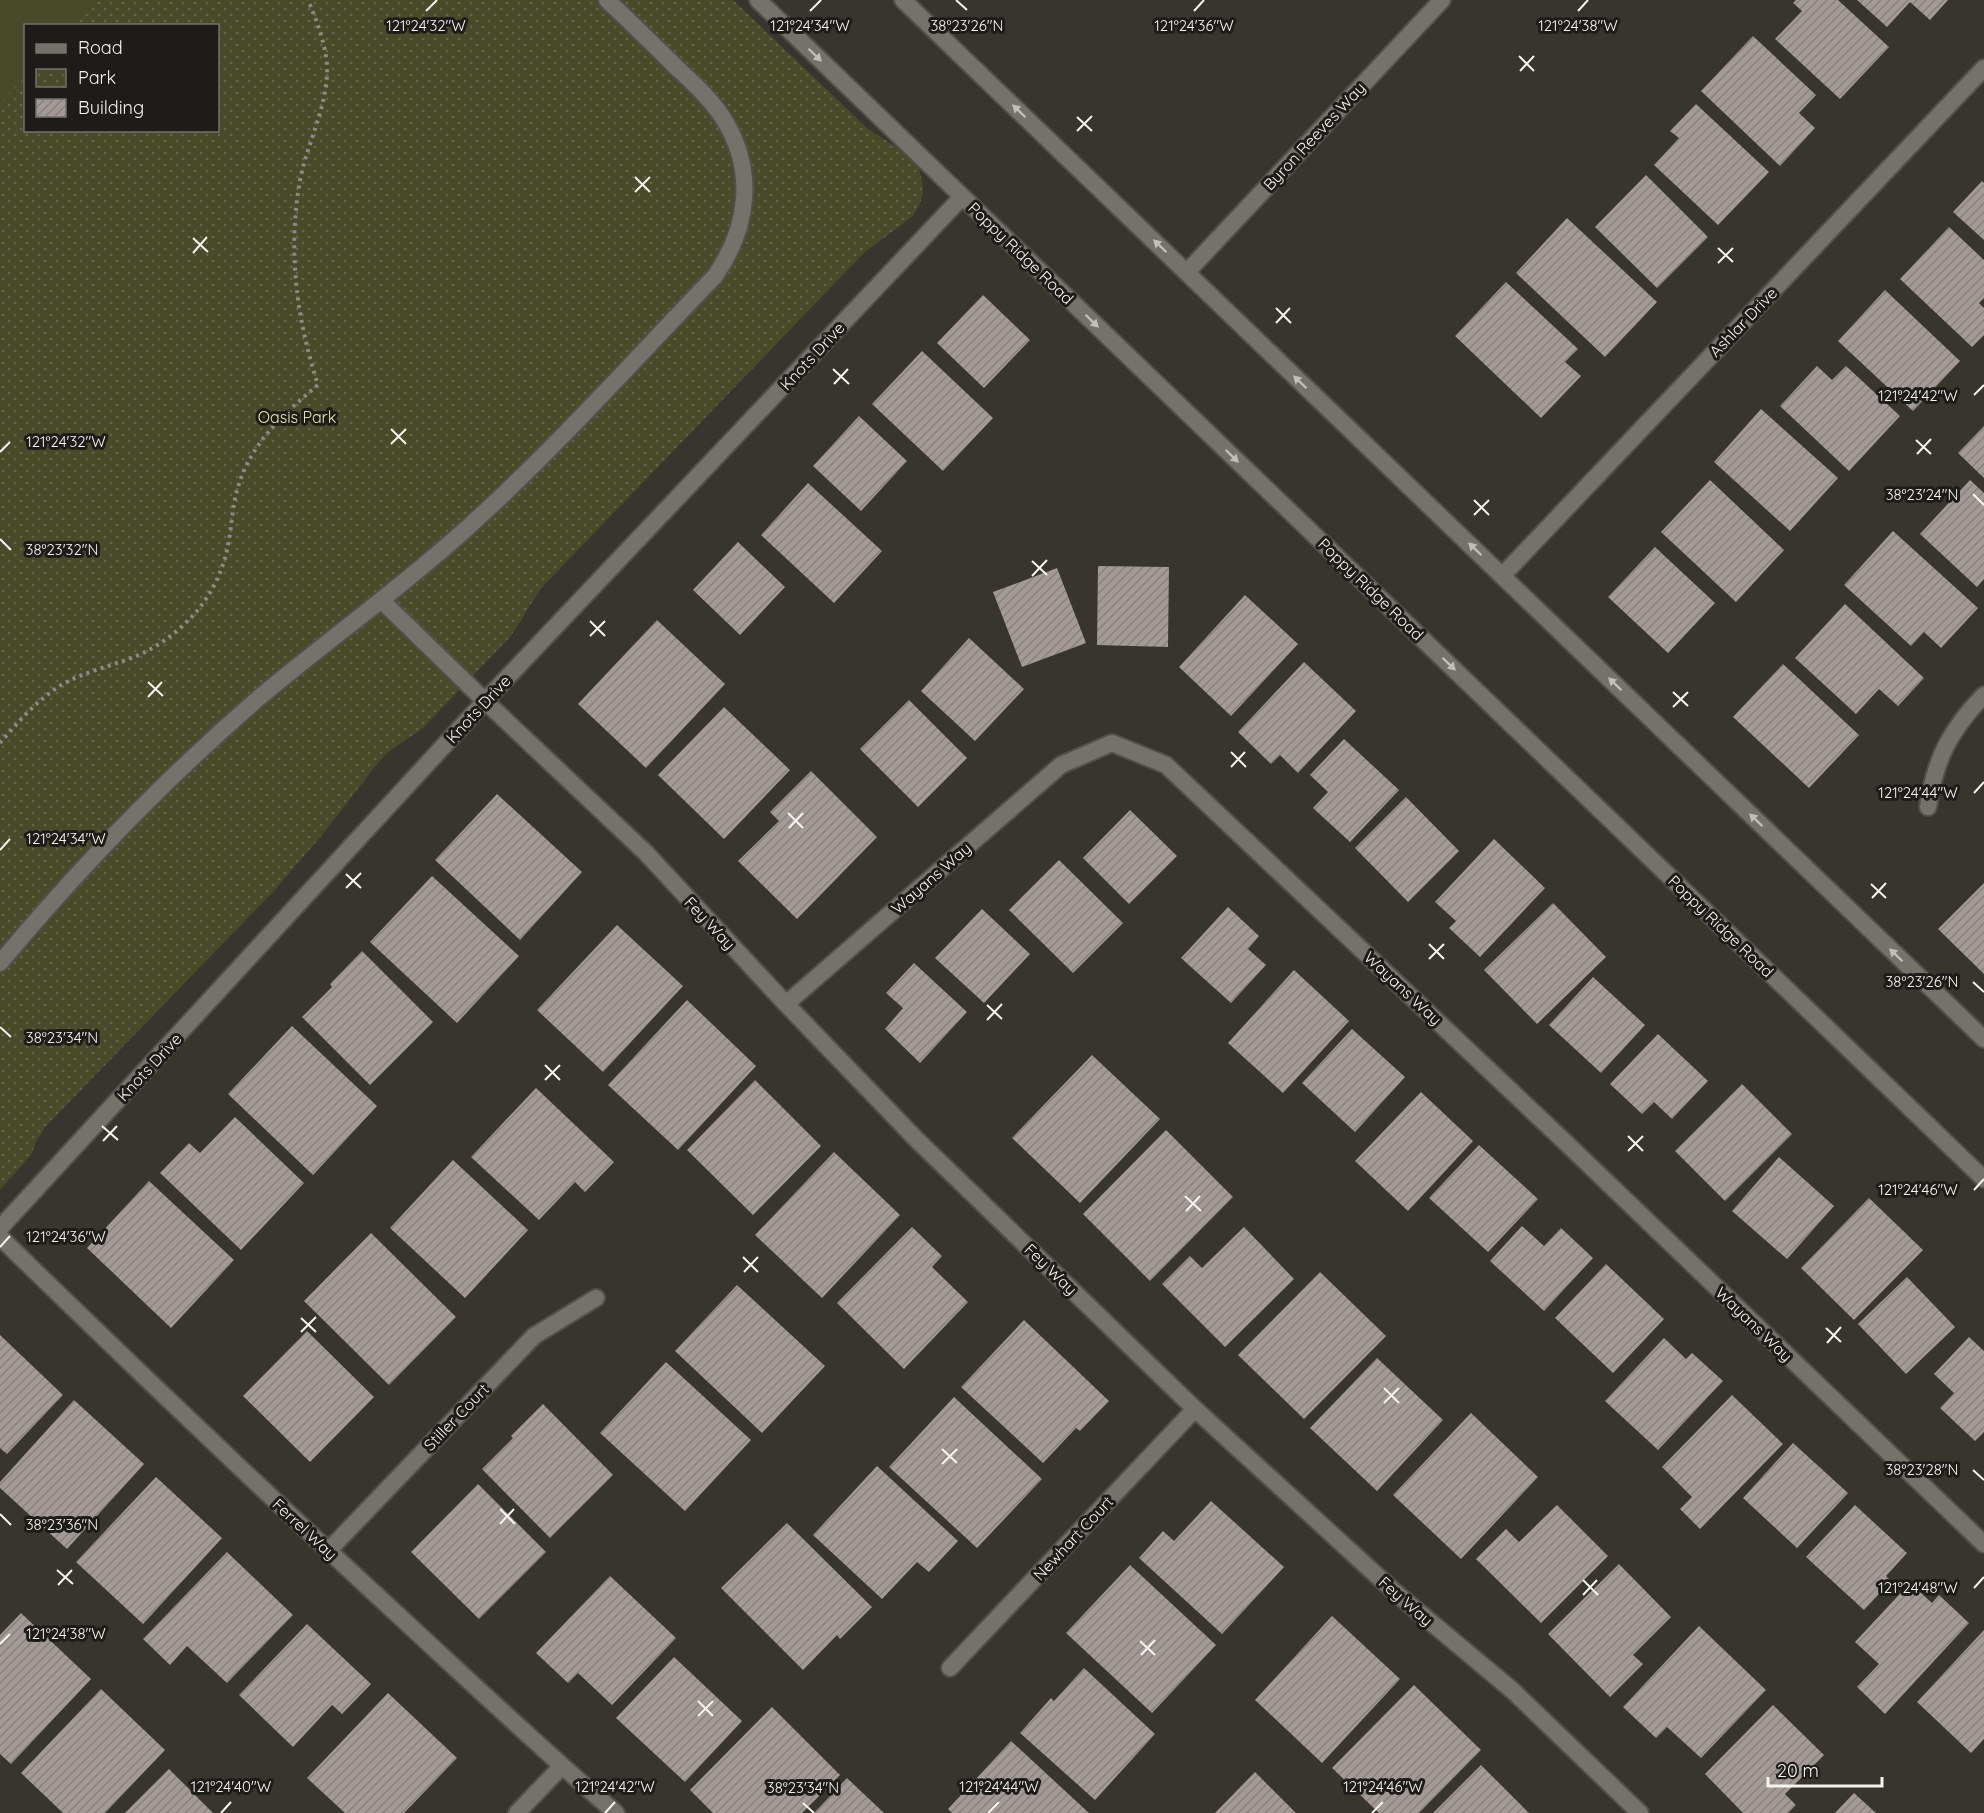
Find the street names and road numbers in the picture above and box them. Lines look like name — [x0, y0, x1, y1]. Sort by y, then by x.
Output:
street label: Byron Reeves Way — [1259, 78, 1369, 194]
street label: Poppy Ridge Road — [964, 198, 1078, 308]
street label: Ashlar Drive — [1705, 283, 1781, 361]
street label: Knots Drive — [775, 318, 849, 394]
street label: Poppy Ridge Road — [1314, 534, 1428, 644]
street label: Knots Drive — [441, 671, 515, 747]
street label: Wayans Way — [887, 838, 975, 918]
street label: Poppy Ridge Road — [1664, 871, 1778, 981]
street label: Fey Way — [680, 892, 740, 954]
street label: Wayans Way — [1360, 947, 1446, 1029]
street label: Knots Drive — [112, 1029, 186, 1105]
street label: Fey Way — [1021, 1239, 1081, 1299]
street label: Wayans Way — [1711, 1282, 1797, 1366]
street label: Stiller Court — [419, 1379, 493, 1455]
street label: Newhart Court — [1029, 1492, 1117, 1584]
street label: Ferrel Way — [269, 1494, 341, 1564]
street label: Fey Way — [1375, 1572, 1437, 1630]

